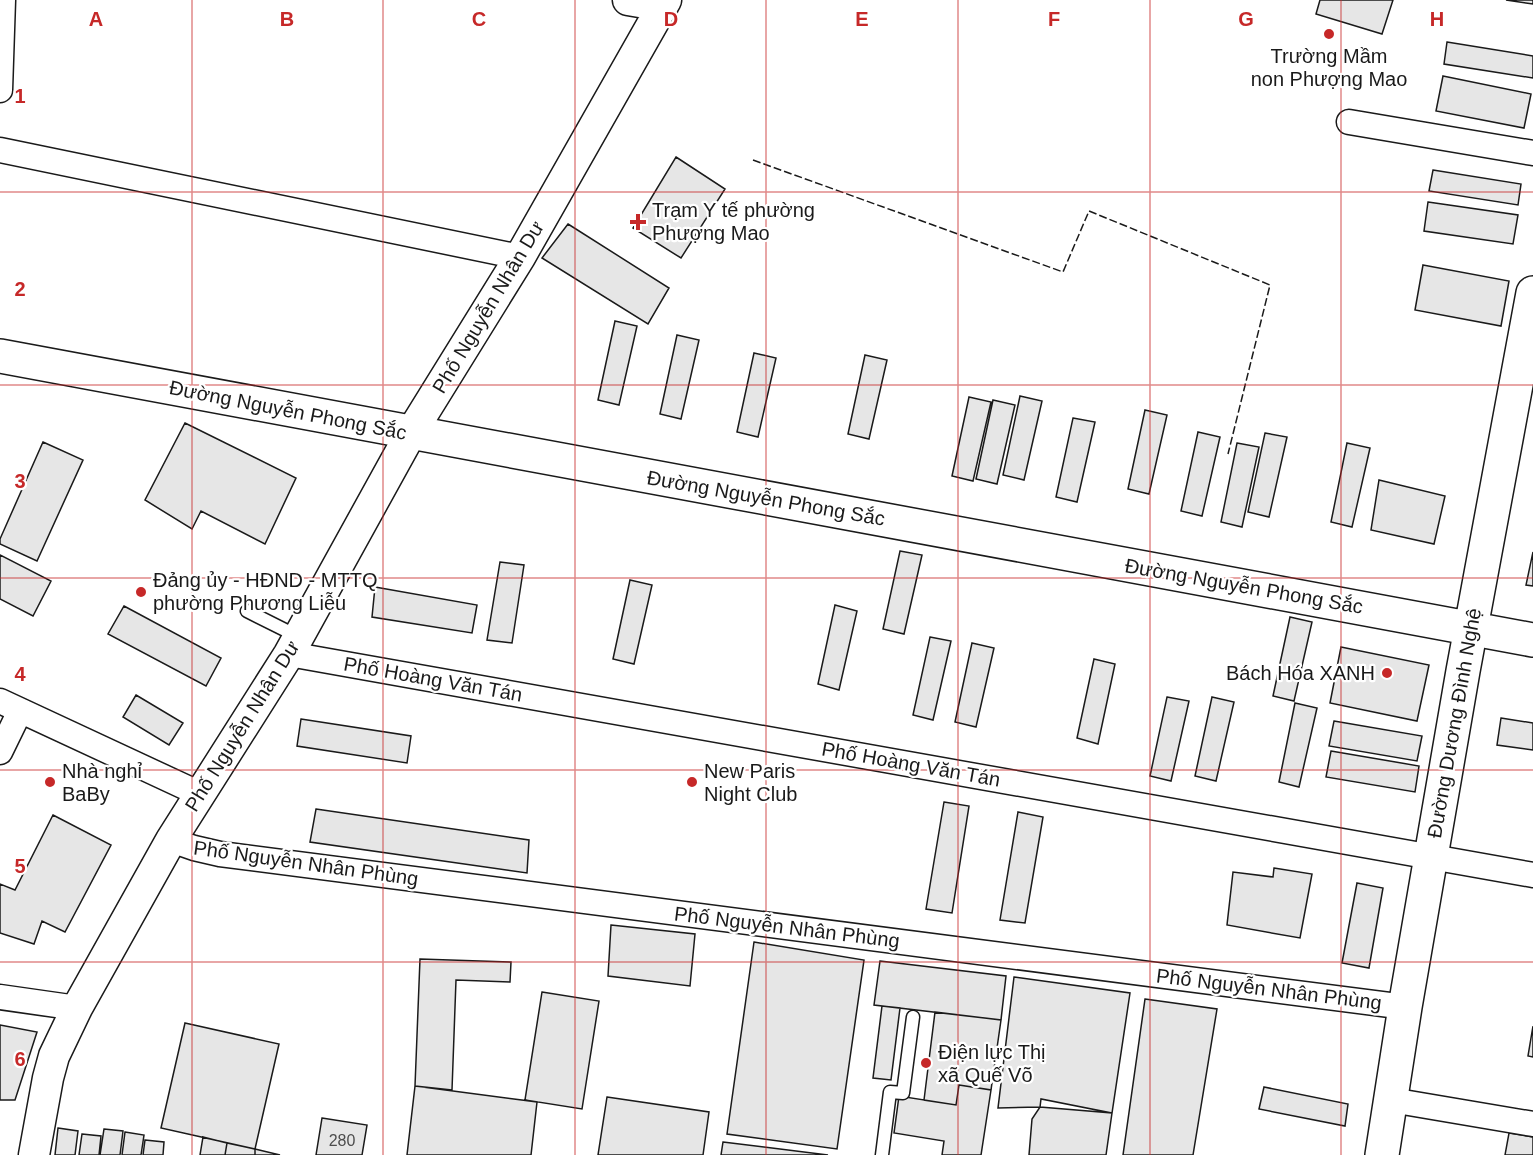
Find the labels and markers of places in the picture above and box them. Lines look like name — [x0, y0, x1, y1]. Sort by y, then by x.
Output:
marker: Trường Mầm non Phượng Mao — [1322, 27, 1336, 41]
place label: Trường Mầm non Phượng Mao — [1251, 45, 1407, 90]
place label: Trạm Y tế phường Phượng Mao — [652, 199, 815, 244]
marker: Trạm Y tế phường Phượng Mao — [629, 213, 647, 231]
place label: Đảng ủy - HĐND - MTTQ phường Phương Liễu — [153, 569, 377, 614]
marker: Đảng ủy - HĐND - MTTQ phường Phương Liễu — [134, 585, 148, 599]
place label: Bách Hóa XANH — [1226, 662, 1375, 684]
marker: Bách Hóa XANH — [1380, 666, 1394, 680]
place label: Nhà nghỉ BaBy — [62, 760, 143, 805]
place label: New Paris Night Club — [704, 760, 797, 805]
marker: Nhà nghỉ BaBy — [43, 775, 57, 789]
marker: New Paris Night Club — [685, 775, 699, 789]
place label: Điện lực Thị xã Quế Võ — [938, 1041, 1046, 1086]
marker: Điện lực Thị xã Quế Võ — [919, 1056, 933, 1070]

